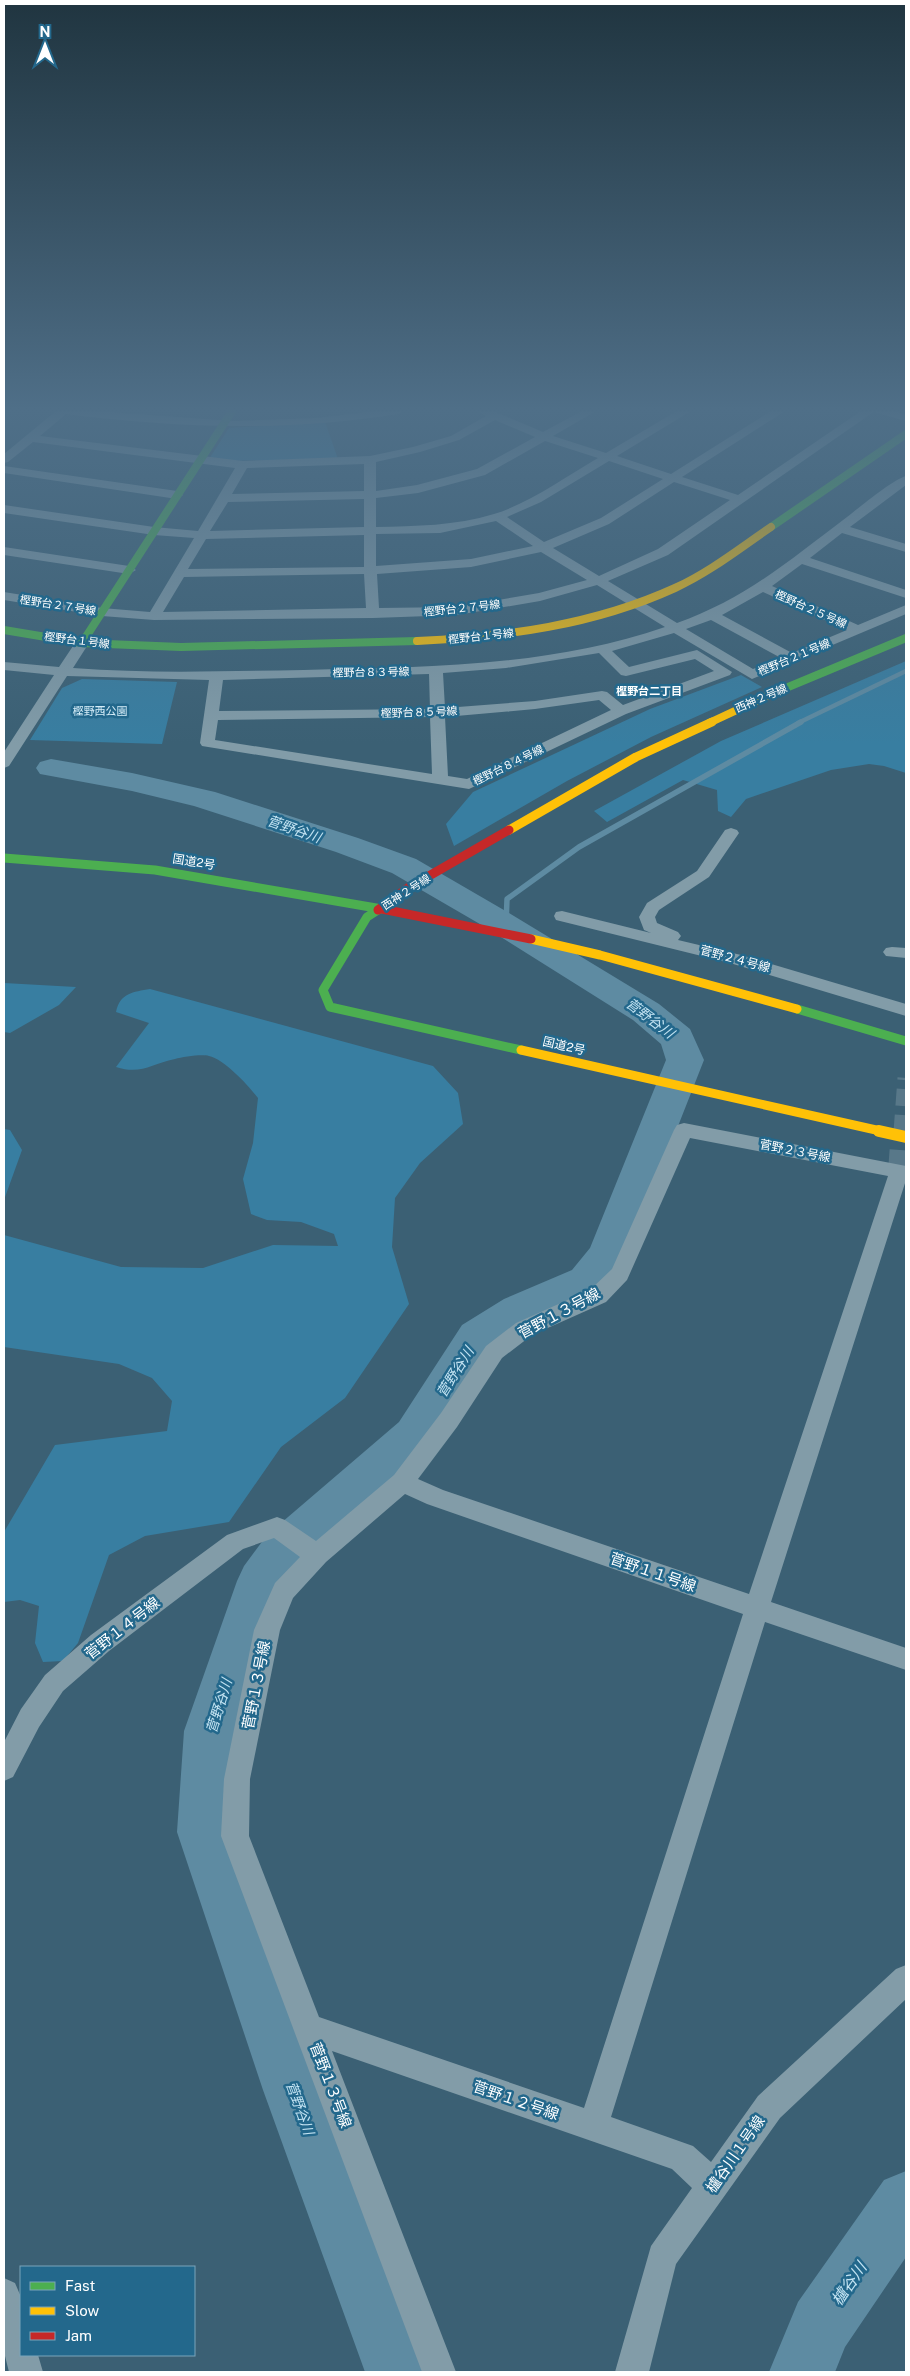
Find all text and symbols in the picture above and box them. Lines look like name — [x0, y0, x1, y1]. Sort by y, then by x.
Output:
north arrow — [20, 20, 70, 70]
text: N — [40, 24, 50, 40]
street label: 樫野台２５号線 — [773, 588, 849, 630]
street label: 樫野台２７号線 — [19, 593, 97, 617]
street label: 樫野台２７号線 — [423, 598, 501, 618]
street label: 樫野台１号線 — [448, 627, 514, 645]
street label: 樫野台１号線 — [44, 630, 110, 650]
street label: 樫野台２１号線 — [756, 636, 832, 678]
street label: 樫野台８３号線 — [332, 665, 410, 679]
street label: 西神２号線 — [733, 682, 789, 714]
district label: 樫野台二丁目 — [616, 685, 682, 697]
park label: 樫野西公園 — [73, 705, 128, 717]
street label: 樫野台８５号線 — [380, 705, 458, 719]
street label: 樫野台８４号線 — [471, 743, 545, 787]
water label: 菅野谷川 — [265, 812, 325, 846]
street label: 国道2号 — [172, 852, 216, 872]
street label: 西神２号線 — [380, 872, 432, 912]
street label: 菅野２４号線 — [698, 943, 772, 975]
water label: 菅野谷川 — [623, 995, 679, 1042]
street label: 国道2号 — [541, 1034, 587, 1058]
street label: 菅野２３号線 — [758, 1137, 832, 1165]
street label: 菅野１３号線 — [515, 1284, 603, 1342]
water label: 菅野谷川 — [433, 1342, 478, 1400]
street label: 菅野１１号線 — [608, 1549, 698, 1595]
street label: 菅野１４号線 — [81, 1594, 163, 1662]
street label: 菅野１３号線 — [239, 1639, 273, 1731]
water label: 菅野谷川 — [203, 1675, 235, 1735]
street label: 菅野１３号線 — [307, 2040, 355, 2130]
street label: 菅野１２号線 — [471, 2077, 561, 2123]
water label: 菅野谷川 — [283, 2079, 318, 2139]
street label: 櫨谷川１号線 — [702, 2112, 768, 2196]
water label: 櫨谷川 — [827, 2257, 872, 2309]
legend — [20, 2266, 195, 2356]
text: Fast — [65, 2277, 95, 2294]
text: Slow — [65, 2302, 100, 2319]
text: Jam — [65, 2327, 92, 2344]

